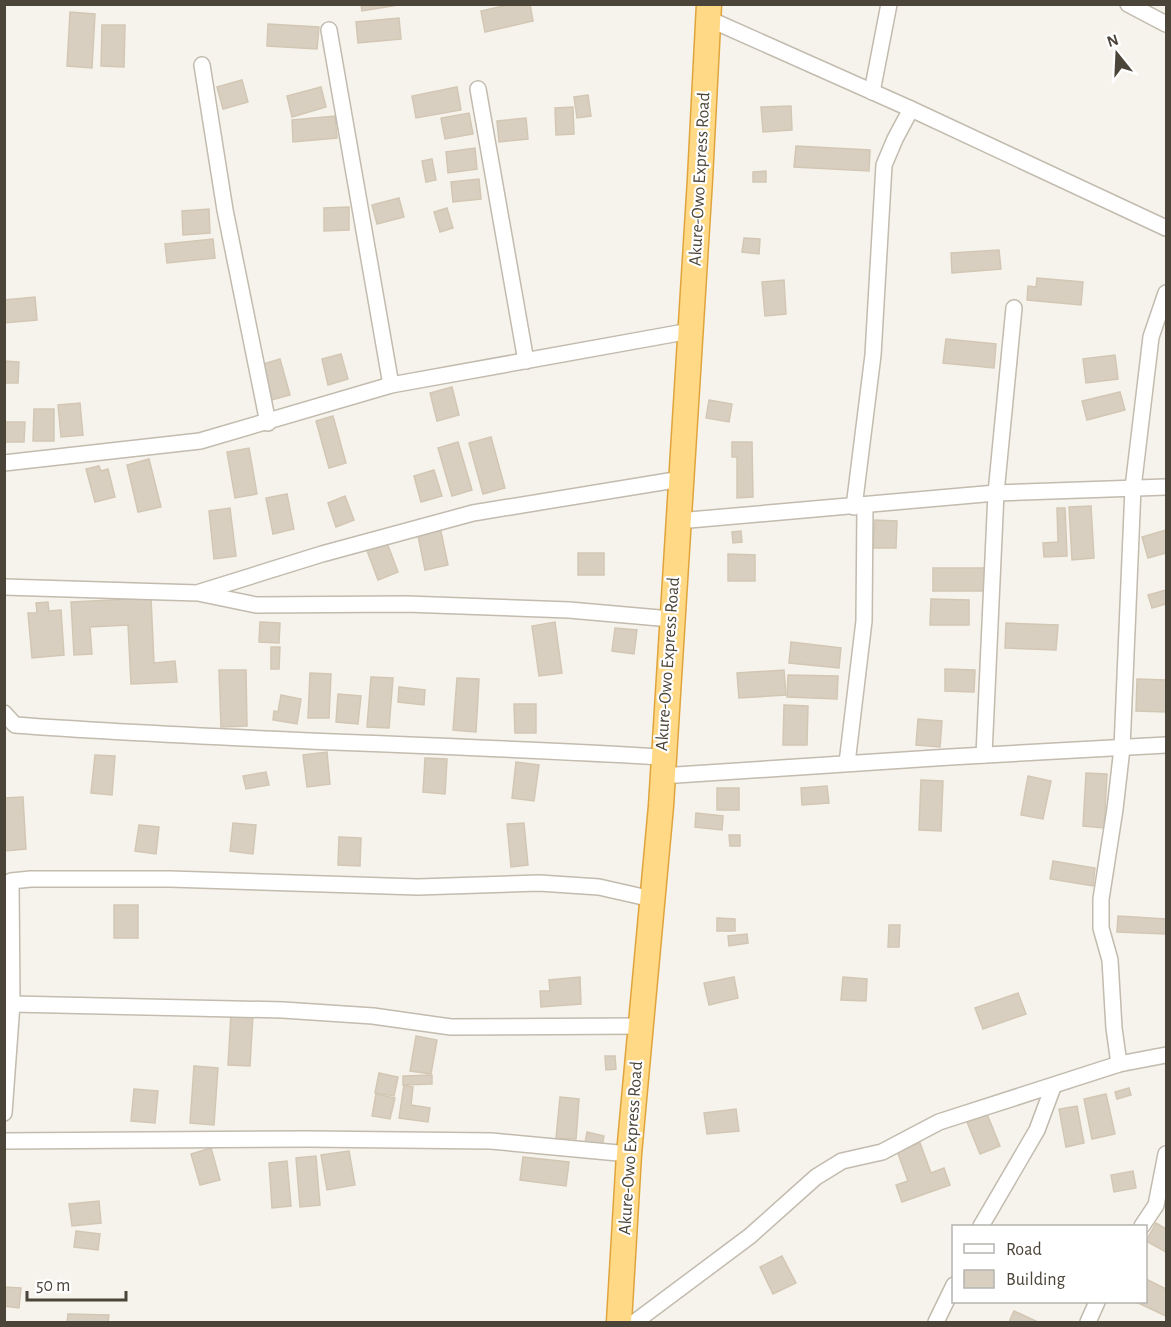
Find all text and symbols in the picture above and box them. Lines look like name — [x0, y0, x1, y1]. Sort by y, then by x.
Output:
north arrow — [1087, 24, 1147, 84]
text: N — [1105, 31, 1120, 50]
street label: Akure-Owo Express Road — [686, 92, 714, 266]
street label: Akure-Owo Express Road — [653, 577, 683, 751]
street label: Akure-Owo Express Road — [616, 1061, 646, 1235]
legend — [952, 1225, 1147, 1303]
text: Road — [1006, 1241, 1042, 1259]
scale bar — [27, 1264, 126, 1302]
text: Building — [1006, 1271, 1066, 1289]
text: 50 m — [36, 1277, 70, 1295]

